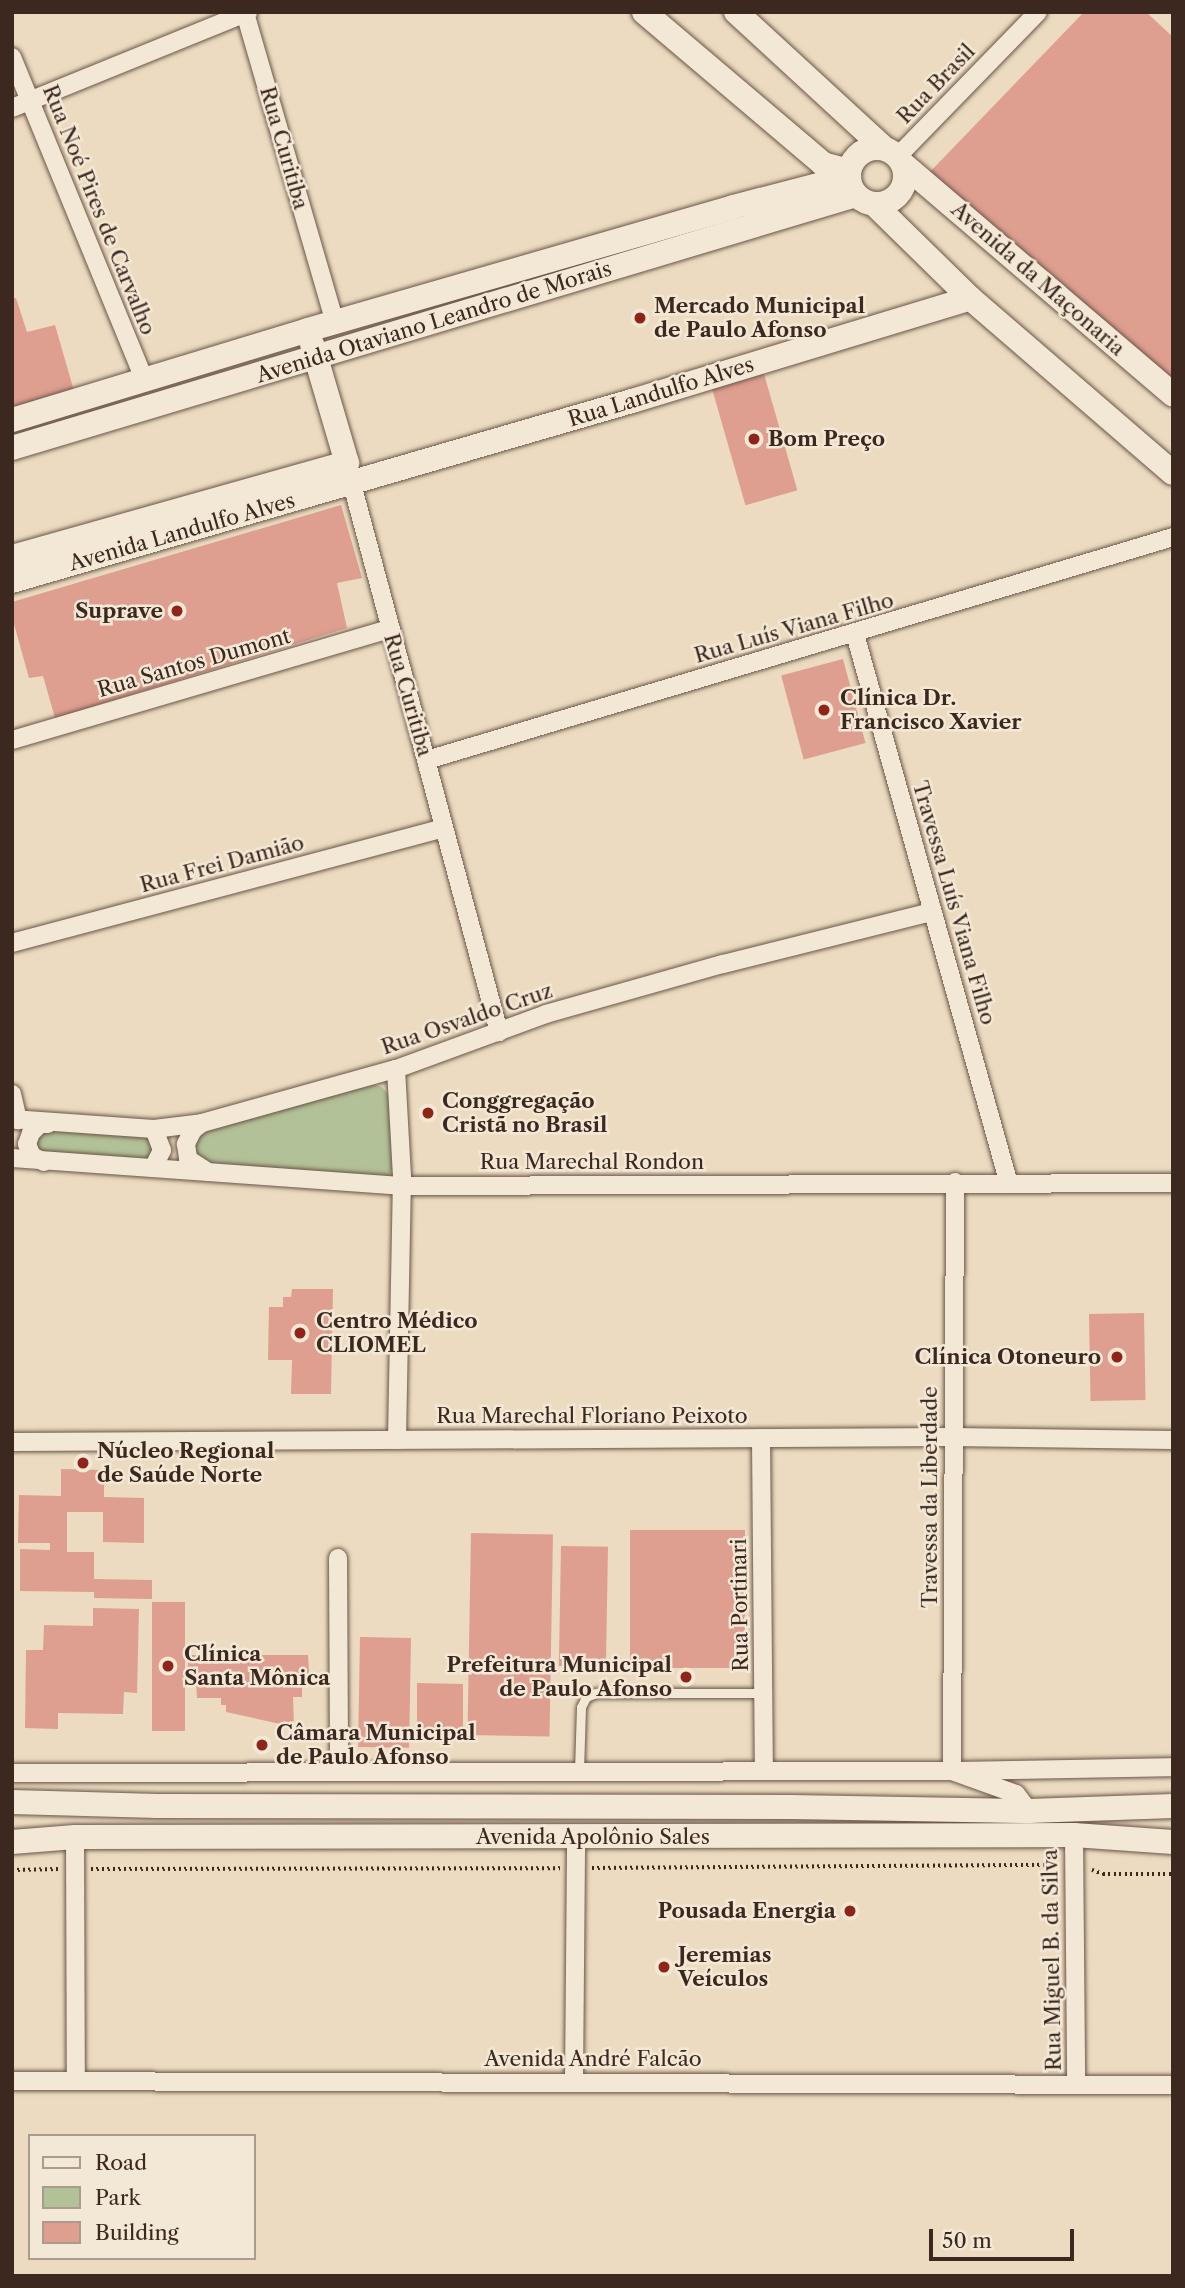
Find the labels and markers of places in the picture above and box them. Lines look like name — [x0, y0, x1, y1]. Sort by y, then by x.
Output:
place label: Mercado Municipal de Paulo Afonso — [654, 293, 865, 343]
marker: Mercado Municipal de Paulo Afonso — [632, 310, 648, 326]
place label: Bom Preço — [768, 426, 885, 452]
marker: Bom Preço — [746, 431, 762, 447]
place label: Suprave — [75, 598, 163, 624]
marker: Suprave — [169, 603, 185, 619]
place label: Clínica Dr. Francisco Xavier — [840, 685, 1022, 735]
marker: Clínica Dr. Francisco Xavier — [814, 700, 834, 720]
place label: Conggregação Cristã no Brasil — [442, 1088, 608, 1138]
marker: Conggregação Cristã no Brasil — [420, 1105, 436, 1121]
place label: Centro Médico CLIOMEL — [316, 1308, 478, 1358]
marker: Centro Médico CLIOMEL — [290, 1323, 310, 1343]
place label: Clínica Otoneuro — [914, 1344, 1101, 1370]
marker: Clínica Otoneuro — [1107, 1347, 1127, 1367]
place label: Núcleo Regional de Saúde Norte — [97, 1438, 274, 1488]
marker: Núcleo Regional de Saúde Norte — [75, 1455, 91, 1471]
place label: Clínica Santa Mônica — [184, 1641, 330, 1691]
place label: Prefeitura Municipal de Paulo Afonso — [446, 1652, 672, 1702]
marker: Clínica Santa Mônica — [158, 1656, 178, 1676]
marker: Prefeitura Municipal de Paulo Afonso — [678, 1669, 694, 1685]
place label: Câmara Municipal de Paulo Afonso — [276, 1720, 476, 1770]
marker: Câmara Municipal de Paulo Afonso — [254, 1737, 270, 1753]
place label: Pousada Energia — [657, 1898, 836, 1924]
marker: Pousada Energia — [842, 1903, 858, 1919]
place label: Jeremias Veículos — [678, 1942, 772, 1992]
marker: Jeremias Veículos — [656, 1959, 672, 1975]

